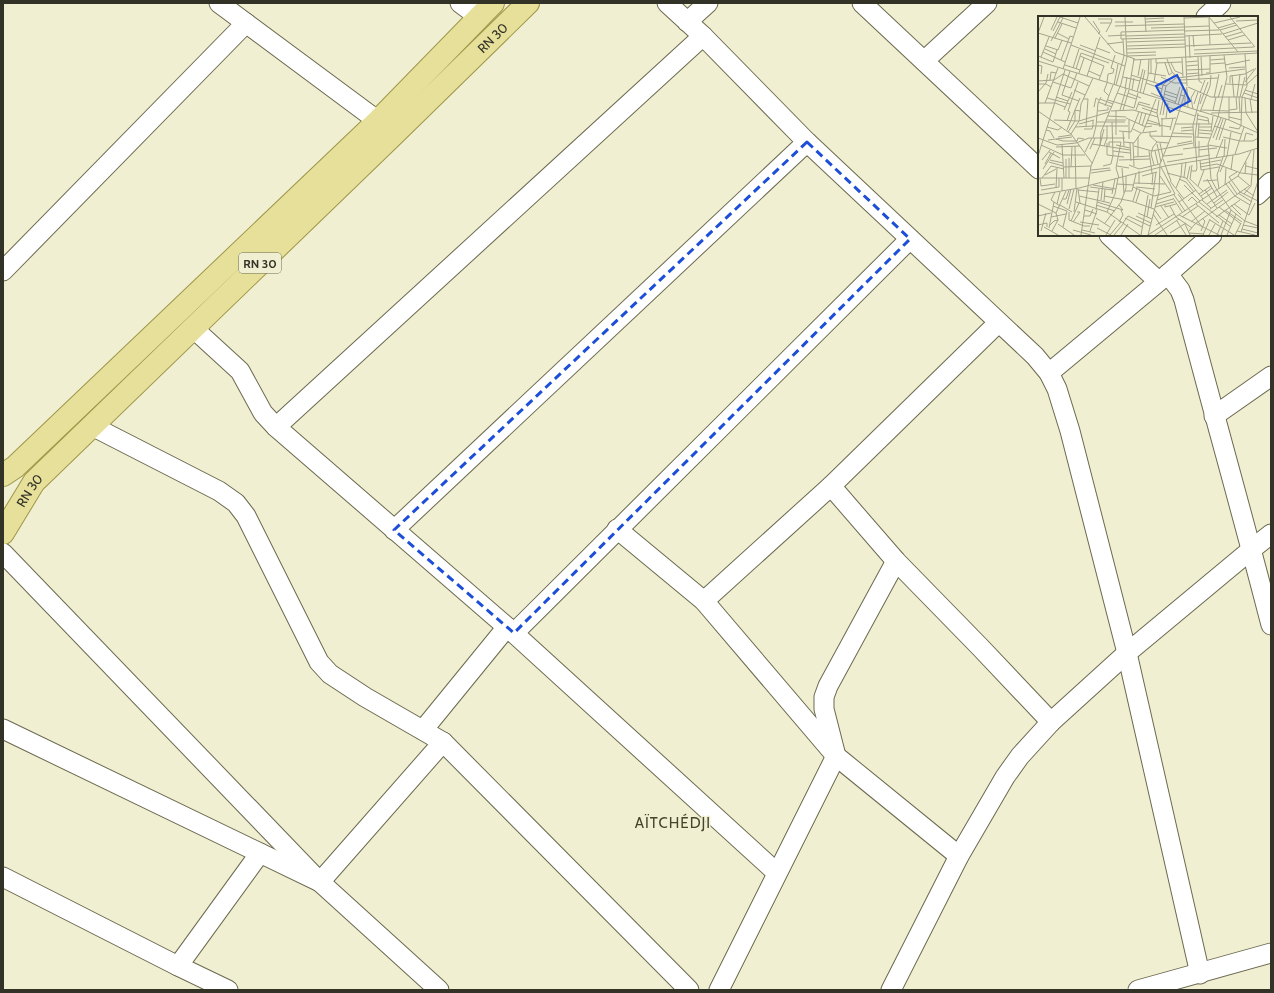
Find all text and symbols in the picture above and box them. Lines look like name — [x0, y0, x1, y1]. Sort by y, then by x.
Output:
inset map — [1038, 16, 1258, 236]
street label: RN 30 — [474, 19, 511, 56]
road number: RN 30 — [239, 253, 281, 273]
street label: RN 30 — [13, 470, 46, 510]
district label: AÏTCHÉDJI — [635, 813, 711, 832]

